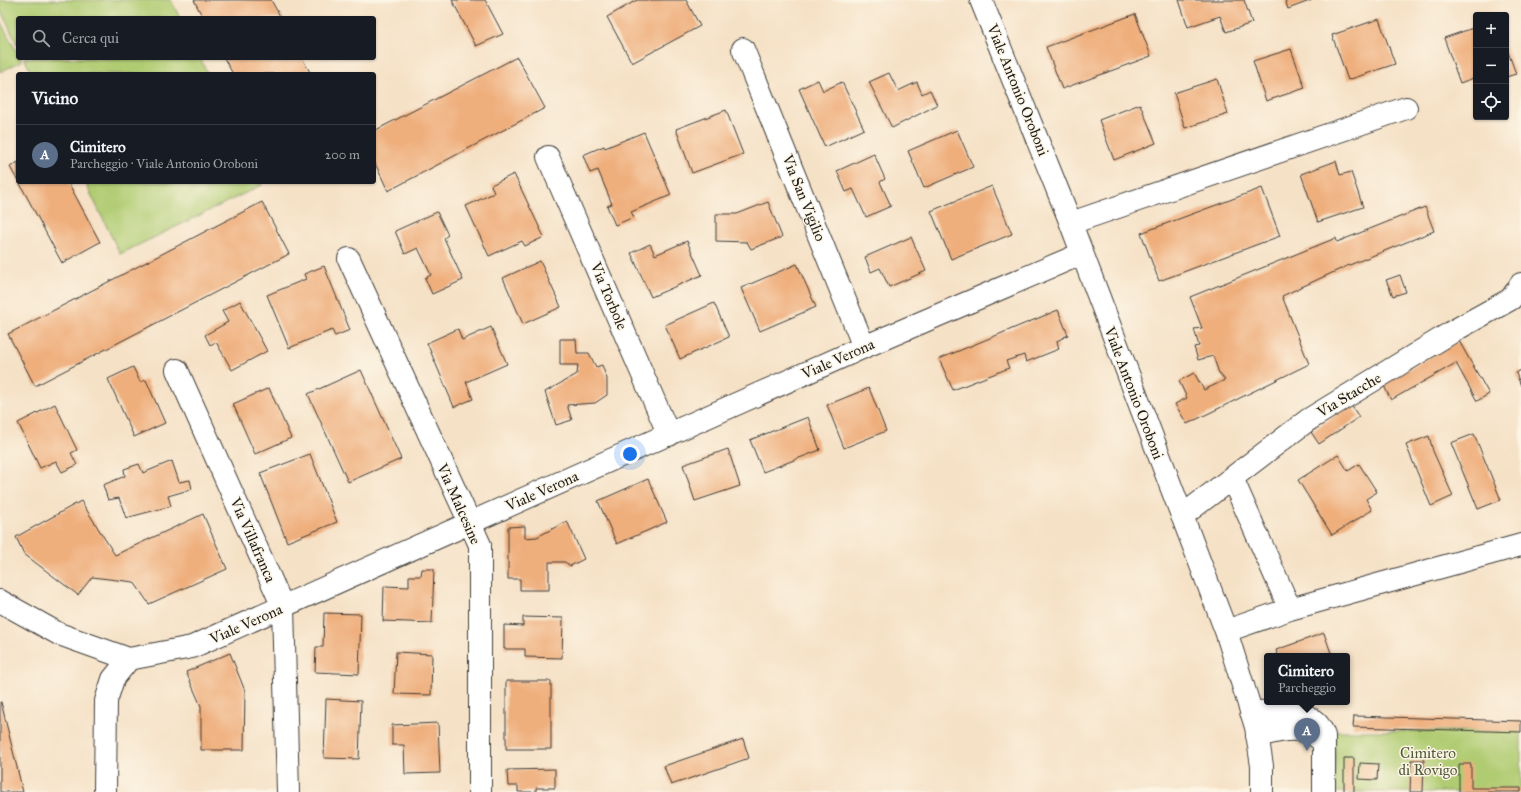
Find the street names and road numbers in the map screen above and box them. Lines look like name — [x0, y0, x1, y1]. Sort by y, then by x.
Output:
street label: Viale Antonio Oroboni — [983, 21, 1053, 158]
street label: Via San Vigilio — [778, 151, 830, 244]
street label: Via Torbole — [586, 259, 631, 332]
street label: Viale Antonio Oroboni — [1100, 323, 1168, 462]
street label: Viale Verona — [798, 335, 878, 383]
street label: Via Stacche — [1313, 369, 1384, 422]
street label: Via Malcesine — [433, 460, 485, 547]
street label: Viale Verona — [502, 467, 582, 515]
street label: Via Villafranca — [226, 494, 280, 586]
street label: Viale Verona — [206, 600, 286, 648]

